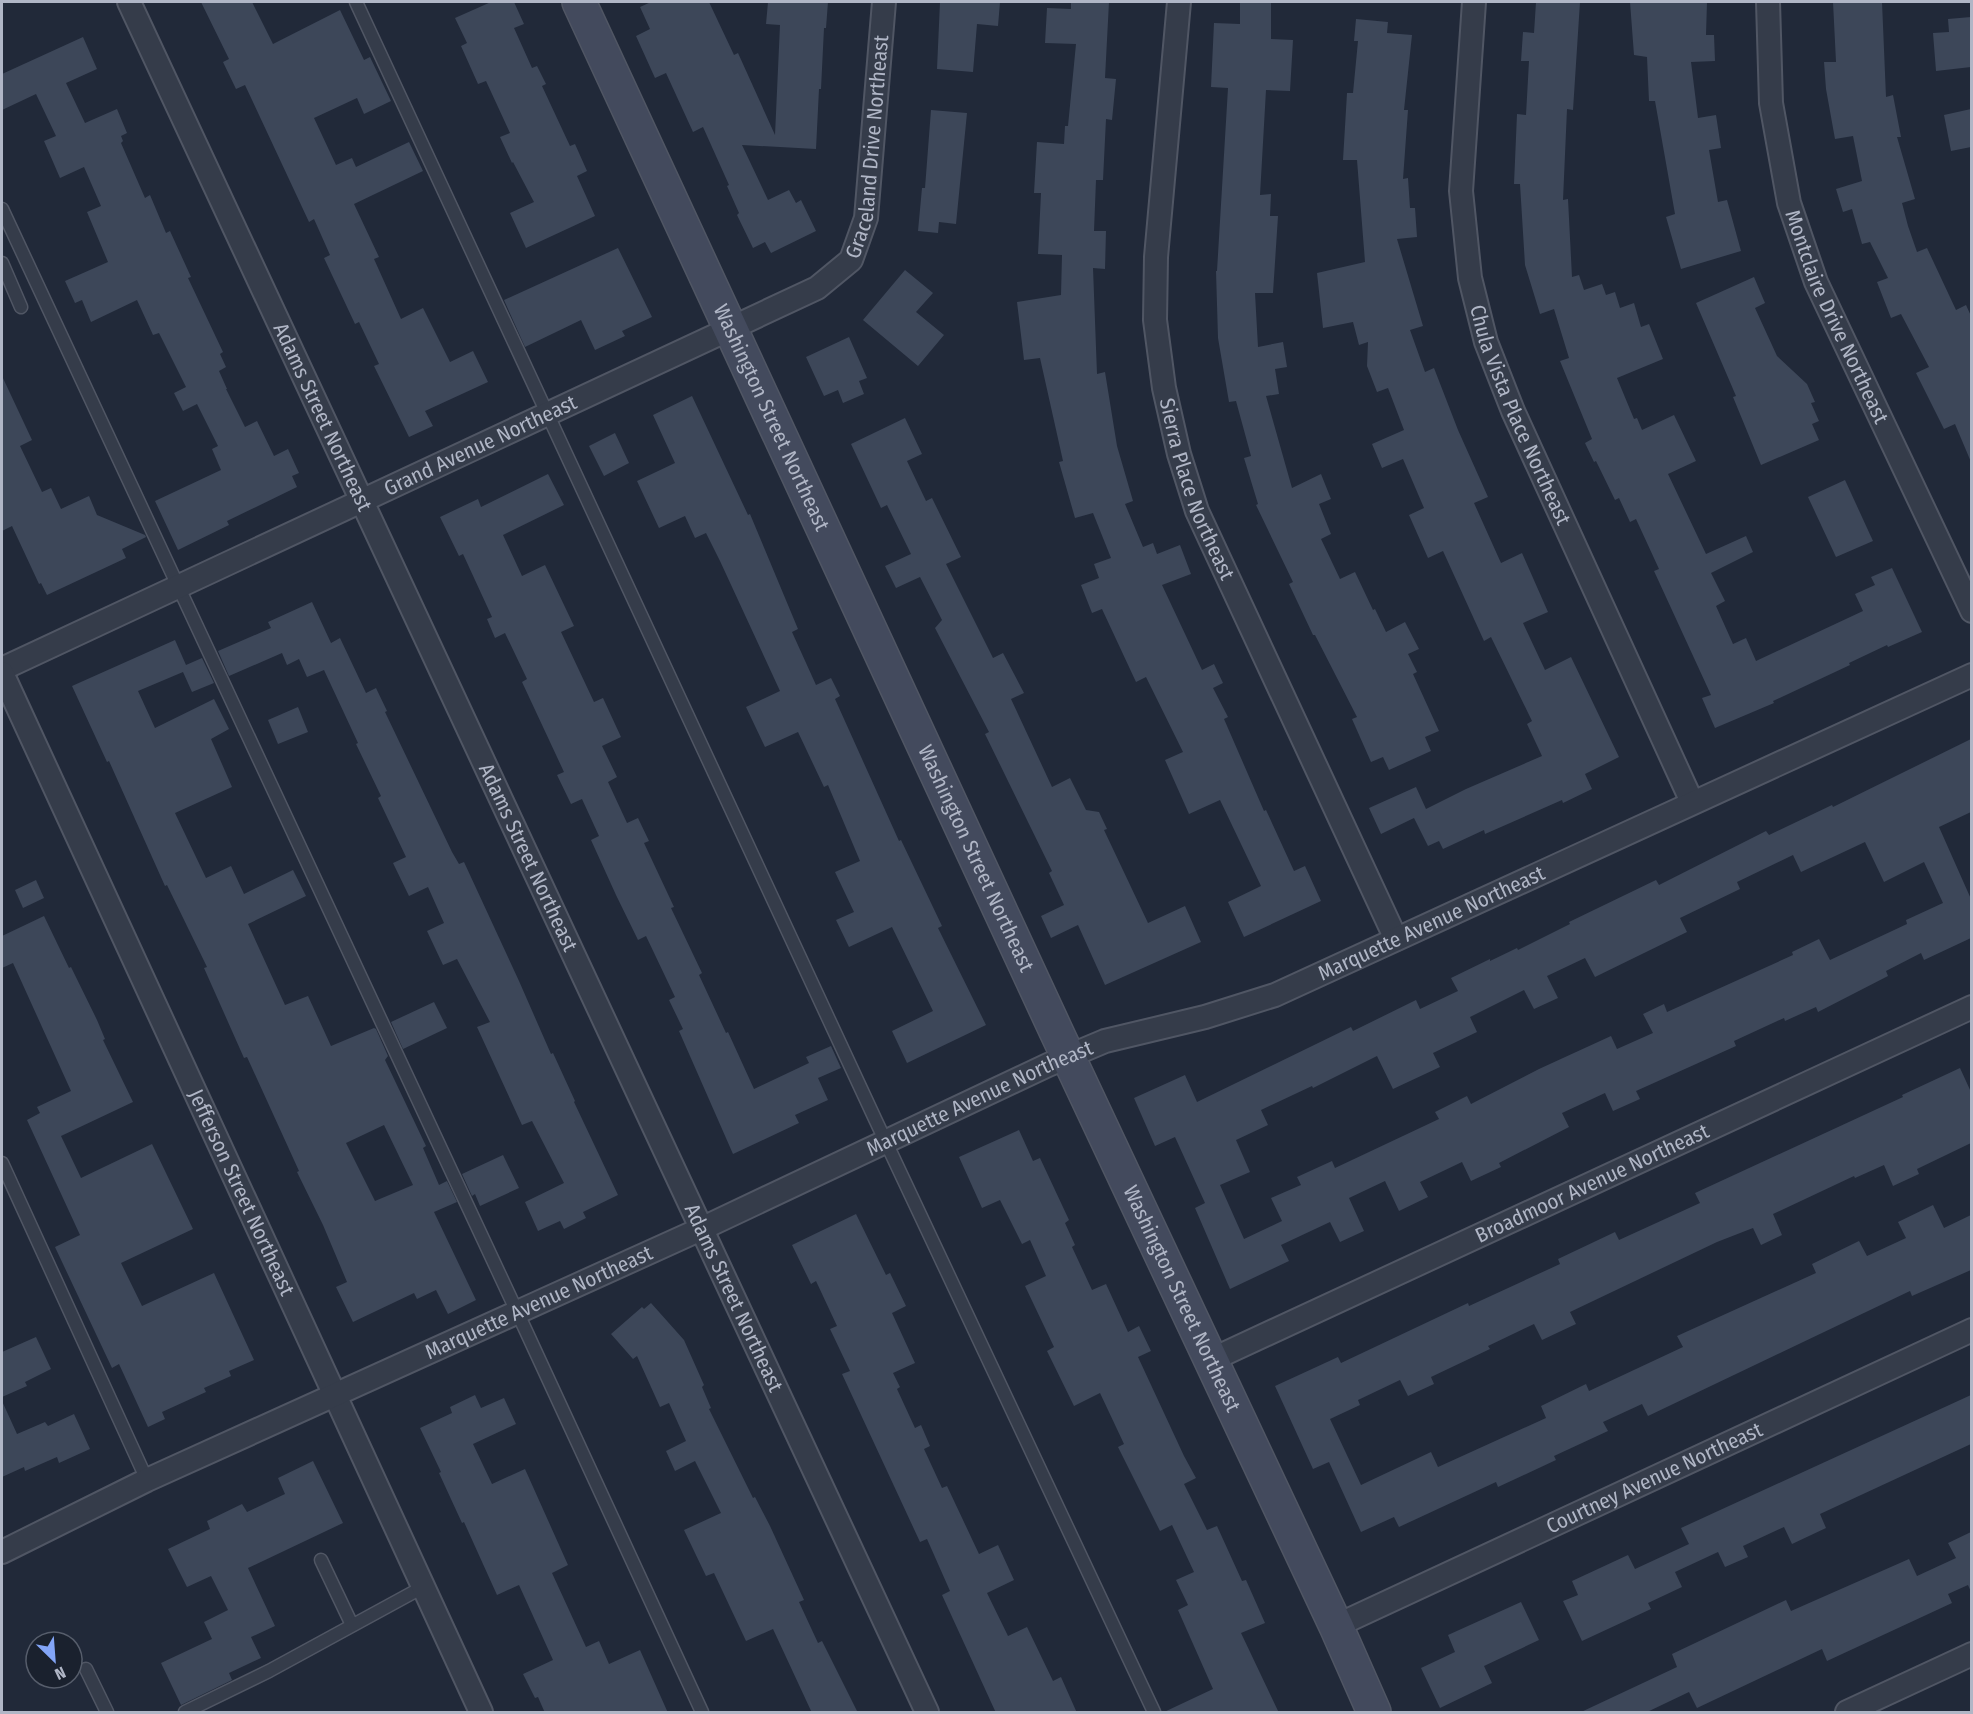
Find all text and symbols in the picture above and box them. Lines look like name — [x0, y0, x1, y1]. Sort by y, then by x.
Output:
street label: Graceland Drive Northeast — [840, 34, 894, 262]
street label: Montclaire Drive Northeast — [1779, 206, 1894, 428]
street label: Washington Street Northeast — [708, 300, 835, 535]
street label: Chula Vista Place Northeast — [1464, 302, 1576, 529]
street label: Adams Street Northeast — [268, 319, 378, 515]
street label: Grand Avenue Northeast — [380, 389, 581, 502]
street label: Sierra Place Northeast — [1154, 396, 1240, 584]
street label: Washington Street Northeast — [912, 741, 1040, 976]
street label: Adams Street Northeast — [473, 759, 583, 956]
street label: Marquette Avenue Northeast — [1314, 860, 1549, 987]
street label: Marquette Avenue Northeast — [862, 1035, 1097, 1162]
street label: Jefferson Street Northeast — [183, 1085, 300, 1300]
street label: Broadmoor Avenue Northeast — [1471, 1118, 1713, 1249]
street label: Washington Street Northeast — [1118, 1181, 1246, 1416]
street label: Adams Street Northeast — [679, 1200, 789, 1396]
street label: Marquette Avenue Northeast — [421, 1240, 657, 1365]
street label: Courtney Avenue Northeast — [1542, 1416, 1767, 1539]
north arrow — [24, 1630, 84, 1690]
text: N — [52, 1663, 68, 1684]

